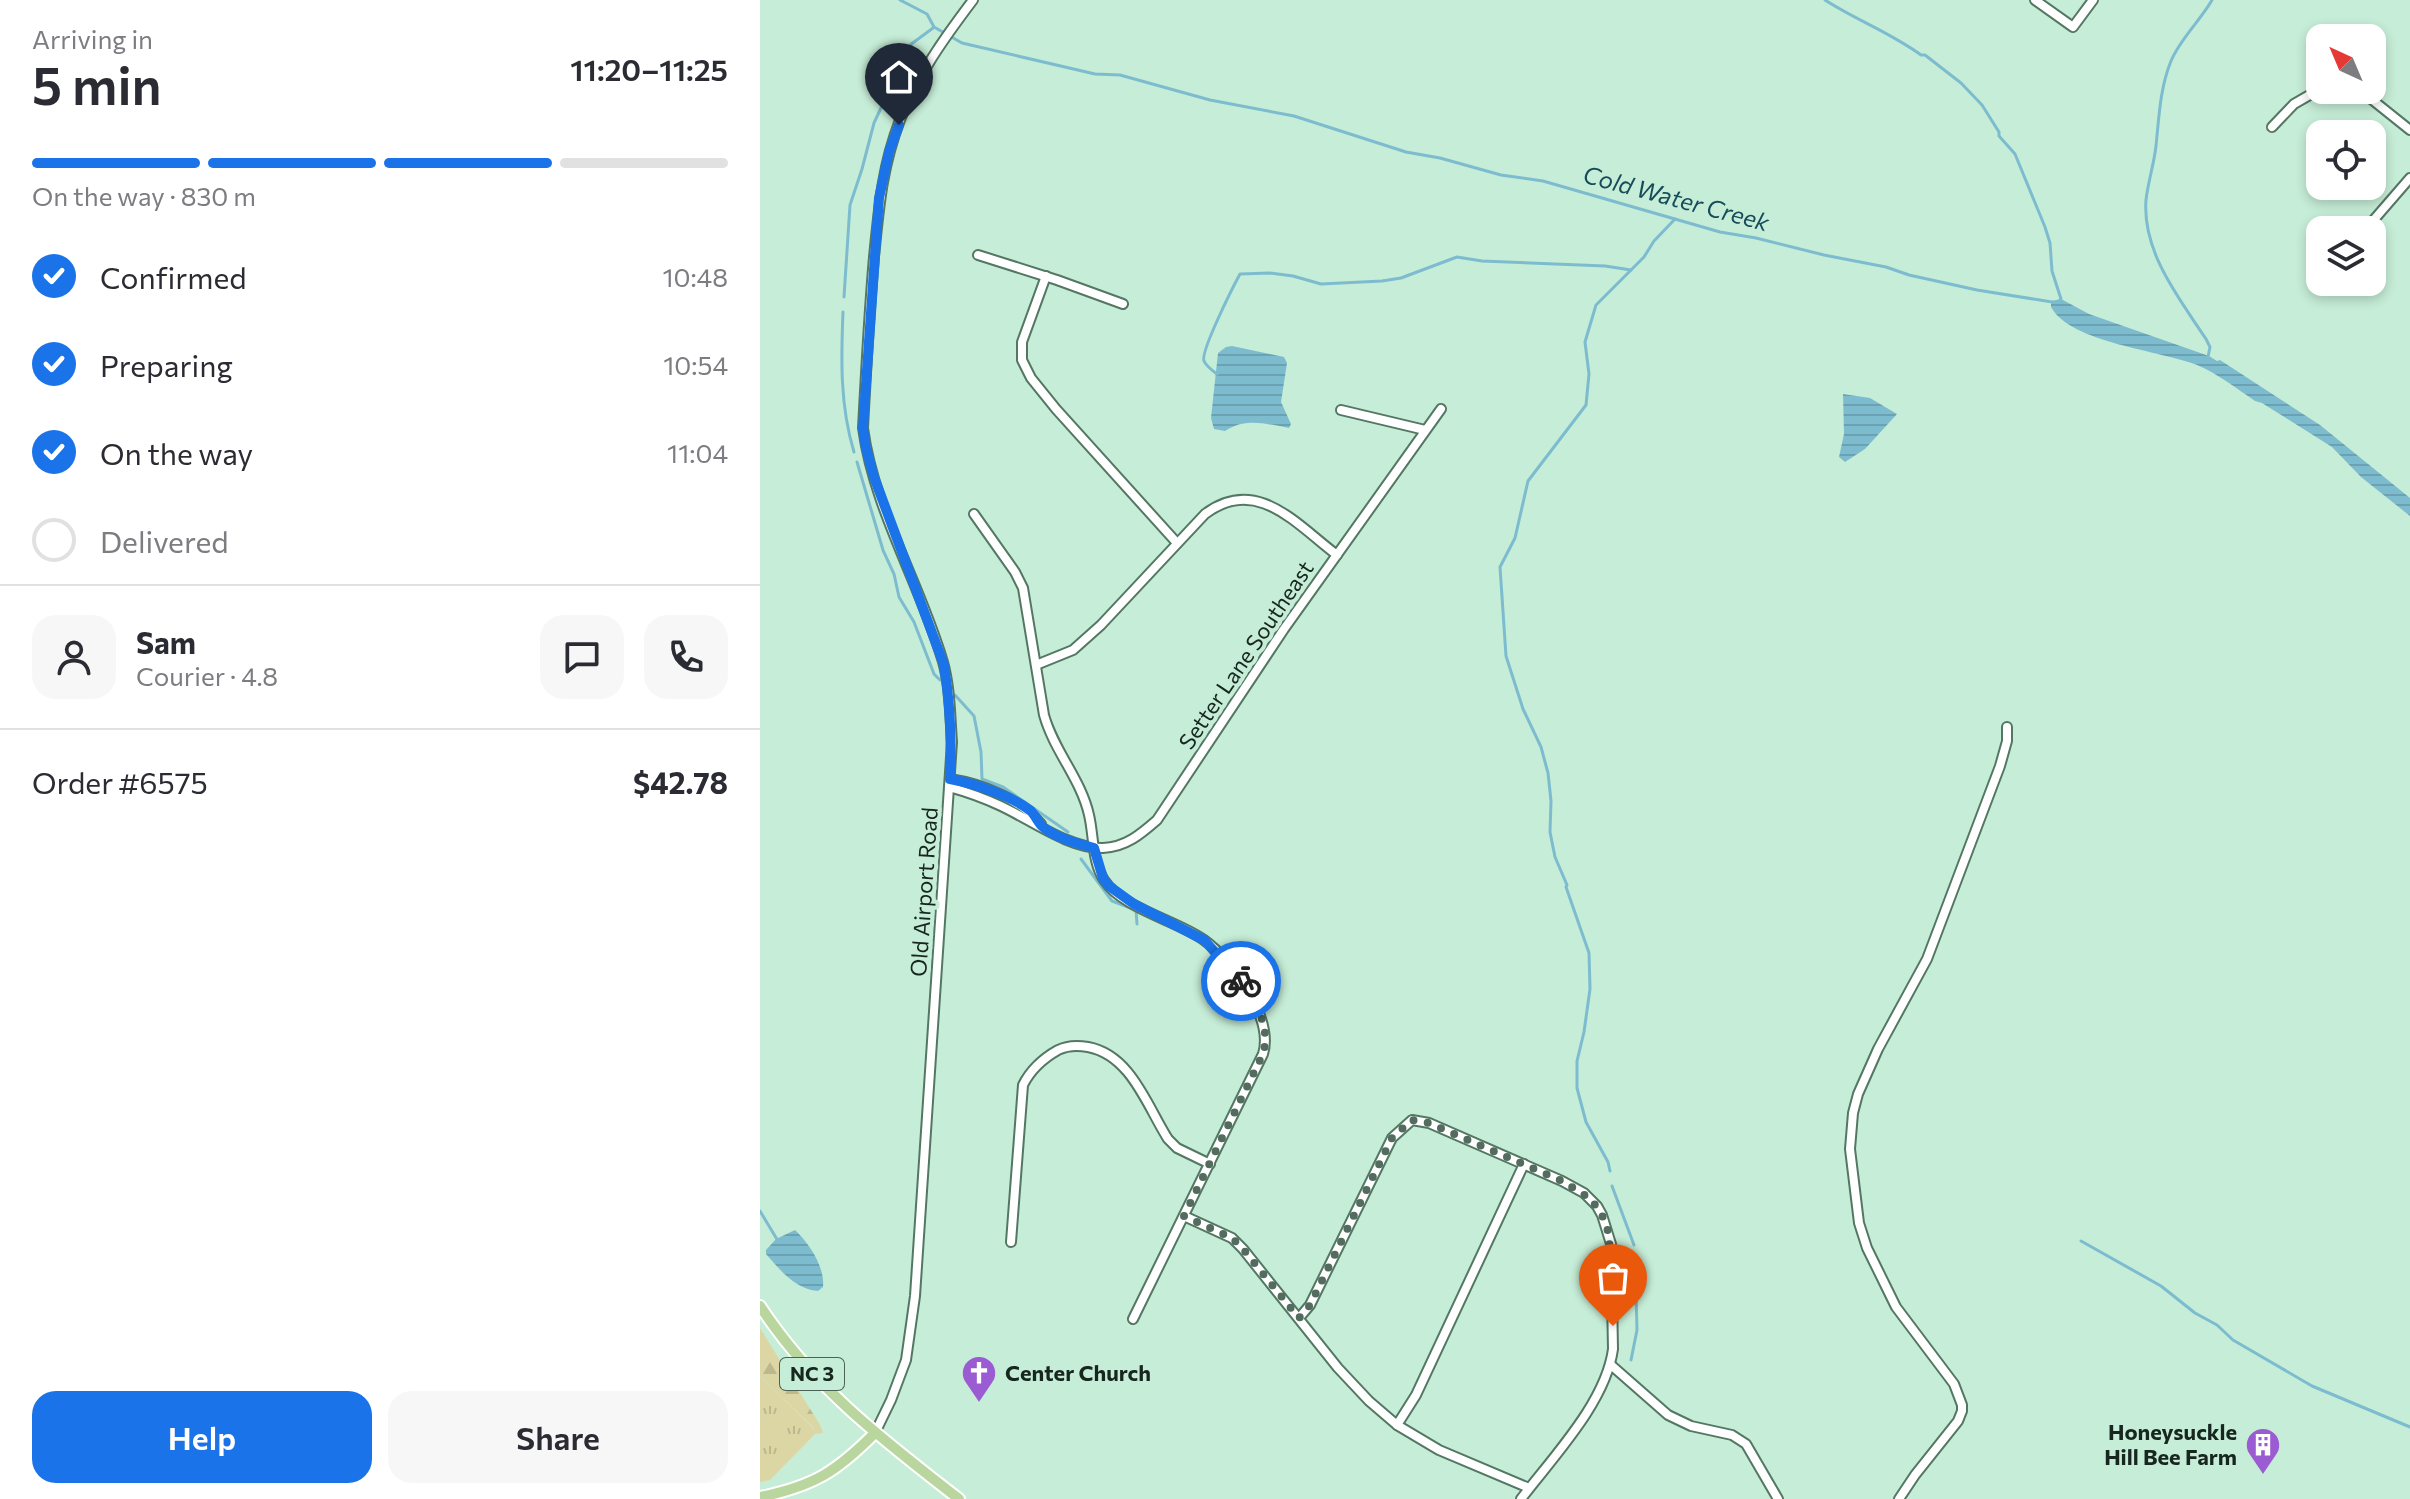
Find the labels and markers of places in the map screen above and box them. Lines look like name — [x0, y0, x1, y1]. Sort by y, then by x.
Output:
pin — [865, 43, 933, 125]
pin — [1579, 1244, 1647, 1326]
church icon: Center Church — [960, 1354, 998, 1404]
place label: Center Church — [1005, 1359, 1151, 1386]
place label: Honeysuckle Hill Bee Farm — [2104, 1418, 2237, 1470]
building icon: Honeysuckle Hill Bee Farm — [2244, 1426, 2282, 1476]

